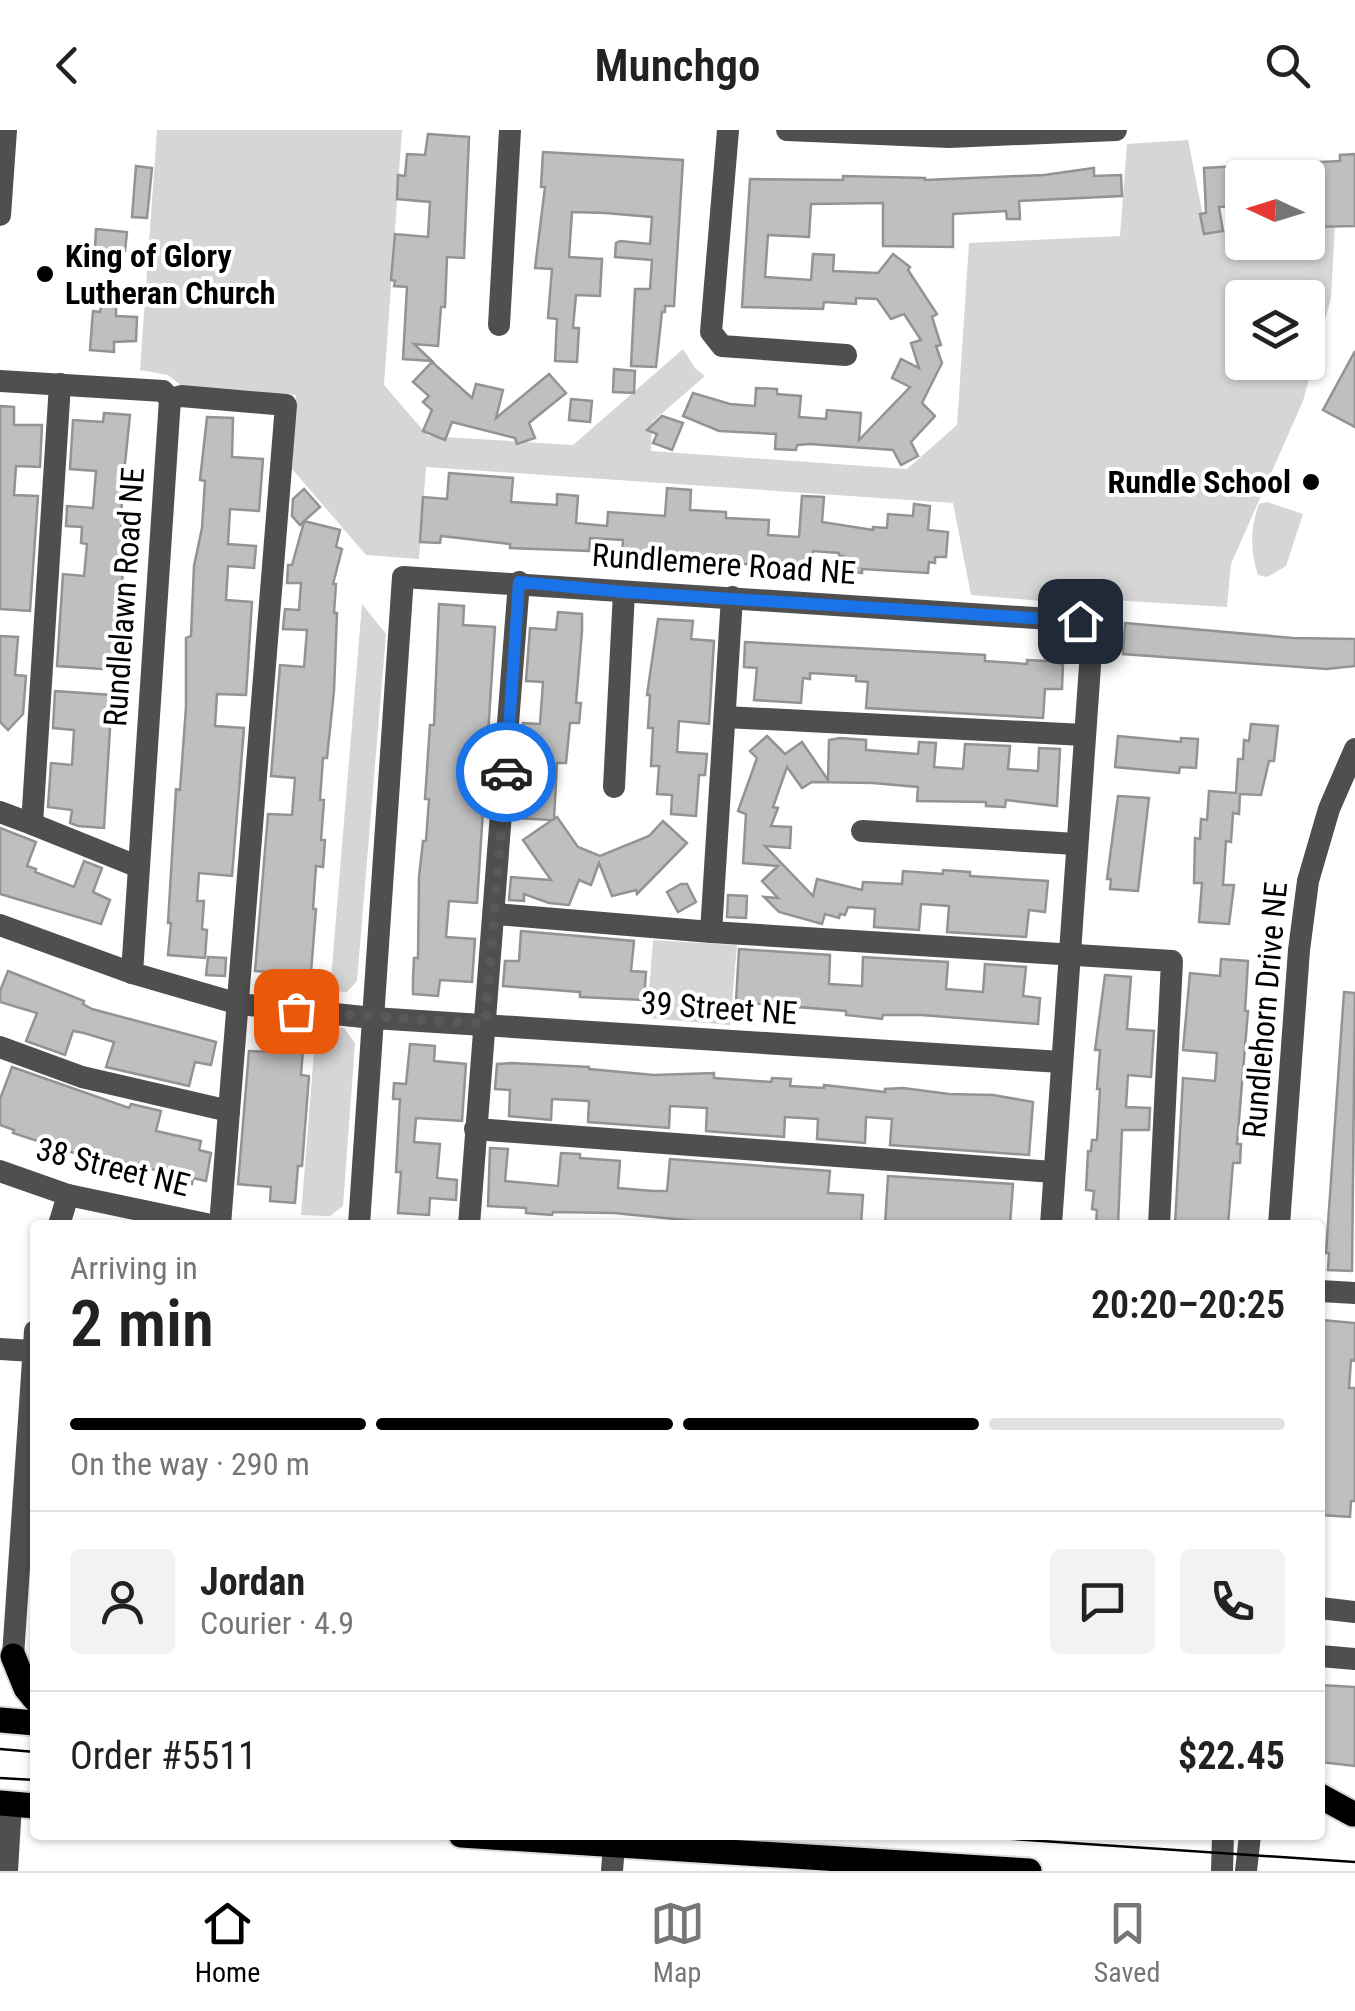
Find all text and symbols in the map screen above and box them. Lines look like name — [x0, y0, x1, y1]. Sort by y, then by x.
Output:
icon: back — [40, 38, 95, 93]
icon: search — [1260, 38, 1315, 93]
text: Munchgo — [595, 39, 760, 92]
north arrow — [1225, 160, 1325, 260]
map controls — [1225, 160, 1325, 380]
place label: King of Glory Lutheran Church — [65, 237, 276, 312]
marker: King of Glory Lutheran Church — [34, 263, 56, 285]
button: layers — [1225, 280, 1325, 380]
place label: Rundle School — [1108, 463, 1291, 501]
street label: Rundlelawn Road NE — [96, 466, 152, 728]
marker: Rundle School — [1300, 471, 1322, 493]
street label: Rundlemere Road NE — [591, 536, 857, 592]
pin — [1038, 579, 1123, 664]
icon: home — [1053, 594, 1108, 649]
courier — [456, 722, 556, 822]
icon: car — [479, 745, 534, 800]
street label: Rundlehorn Drive NE — [1235, 880, 1295, 1140]
pin — [254, 969, 339, 1054]
icon: bag — [269, 984, 324, 1039]
street label: 39 Street NE — [639, 984, 799, 1032]
street label: 38 Street NE — [32, 1130, 194, 1204]
text: Arriving in — [70, 1249, 198, 1287]
text: 20:20–20:25 — [1091, 1283, 1285, 1327]
text: 2 min — [70, 1286, 214, 1362]
text: On the way · 290 m — [70, 1445, 310, 1483]
button: person — [70, 1549, 175, 1654]
button: chat — [1050, 1549, 1155, 1654]
button: phone — [1180, 1549, 1285, 1654]
text: Jordan — [200, 1560, 305, 1604]
text: Courier · 4.9 — [200, 1604, 354, 1642]
text: Order #5511 — [70, 1734, 257, 1778]
text: $22.45 — [1178, 1734, 1285, 1778]
tab: Home — [195, 1896, 260, 1989]
tab: Map — [650, 1896, 705, 1989]
tab: Saved — [1094, 1896, 1160, 1989]

